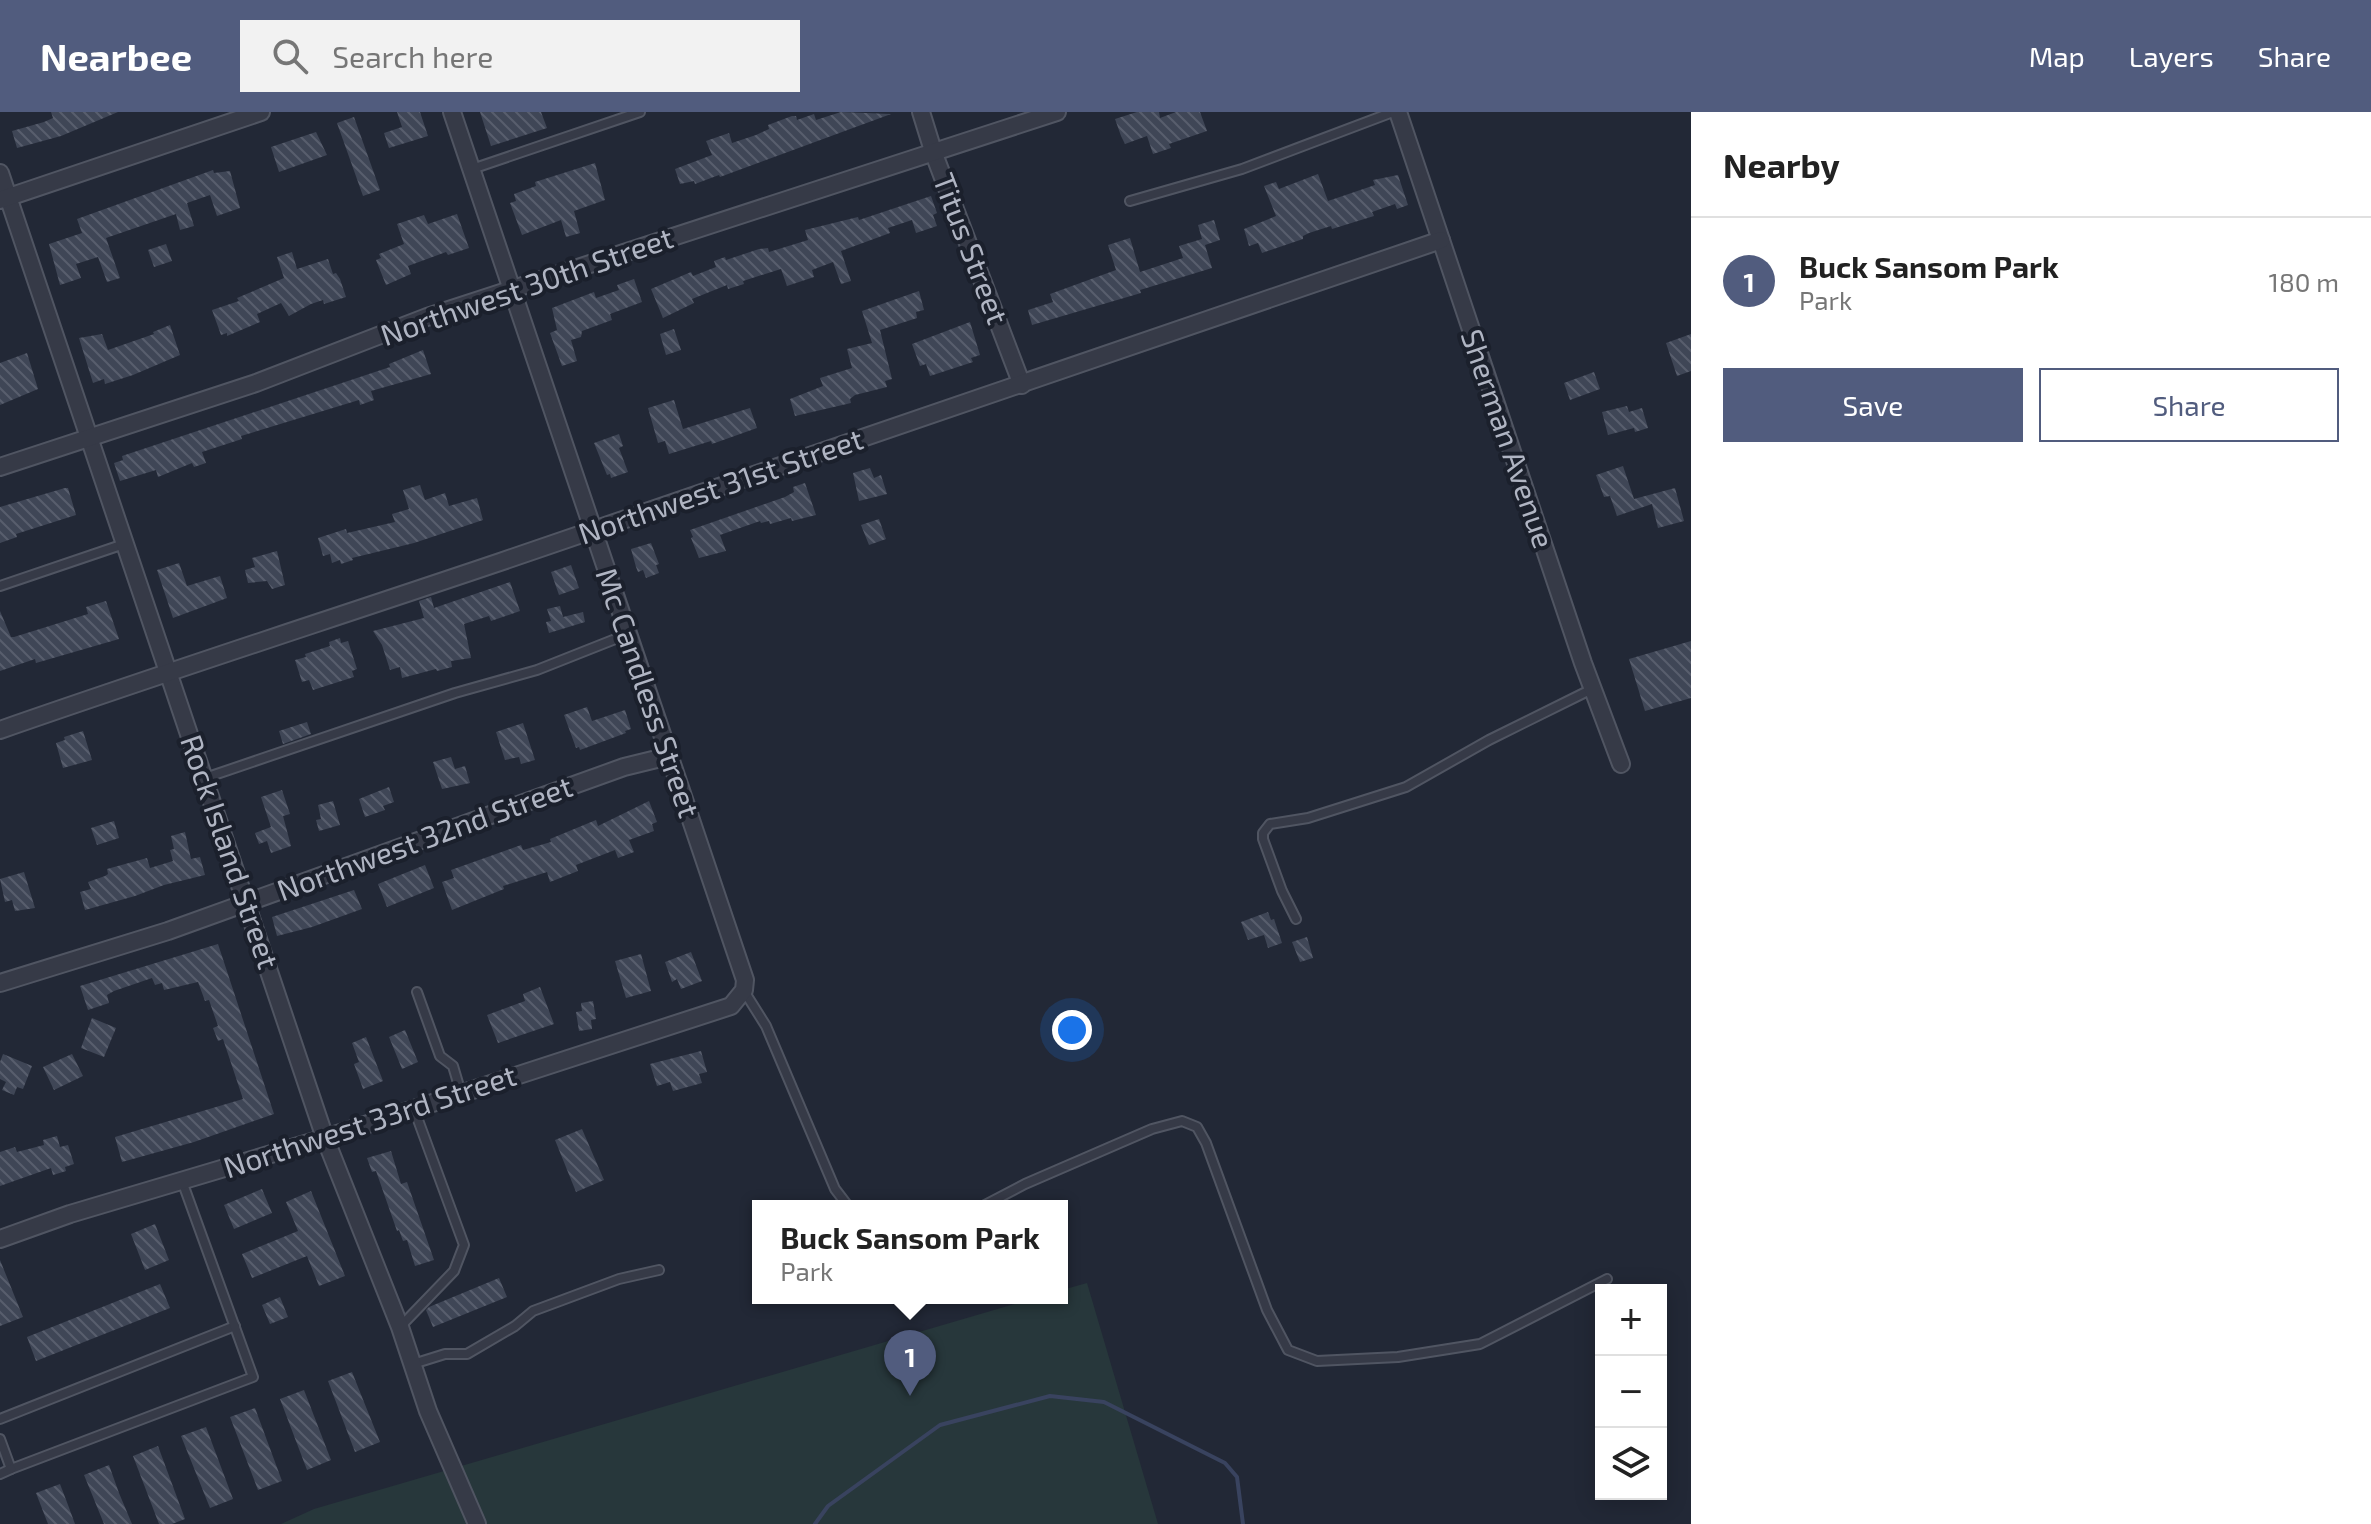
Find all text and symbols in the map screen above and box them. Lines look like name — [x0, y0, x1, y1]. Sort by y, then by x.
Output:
search box — [240, 20, 800, 92]
text: Nearbee — [40, 33, 192, 79]
icon: search — [268, 34, 312, 78]
text: Search here — [332, 38, 493, 74]
text: Map — [2029, 39, 2085, 73]
text: Layers — [2129, 39, 2214, 73]
text: Share — [2258, 39, 2331, 73]
text: Nearby — [1723, 144, 1840, 185]
street label: Titus Street — [927, 168, 1017, 329]
street label: Northwest 30th Street — [375, 218, 677, 352]
text: Buck Sansom Park — [1799, 248, 2059, 284]
text: 1 — [1743, 266, 1755, 297]
text: 180 m — [2269, 266, 2339, 297]
text: Park — [1799, 284, 1852, 315]
street label: Sherman Avenue — [1455, 324, 1563, 553]
button: Save — [1723, 368, 2023, 442]
button: Share — [2039, 368, 2339, 442]
street label: Northwest 31st Street — [573, 419, 867, 551]
street label: Mc Candless Street — [589, 563, 708, 822]
street label: Rock Island Street — [174, 730, 288, 973]
street label: Northwest 32nd Street — [272, 767, 577, 907]
your location — [1052, 1010, 1092, 1050]
street label: Northwest 33rd Street — [219, 1056, 520, 1184]
popup — [752, 1200, 1068, 1304]
text: Buck Sansom Park — [780, 1219, 1040, 1255]
text: Park — [780, 1255, 833, 1286]
map controls — [1595, 1284, 1667, 1500]
button: + — [1595, 1284, 1667, 1356]
pin: 1 — [884, 1330, 936, 1396]
button: − — [1595, 1356, 1667, 1428]
button: layers — [1595, 1428, 1667, 1500]

